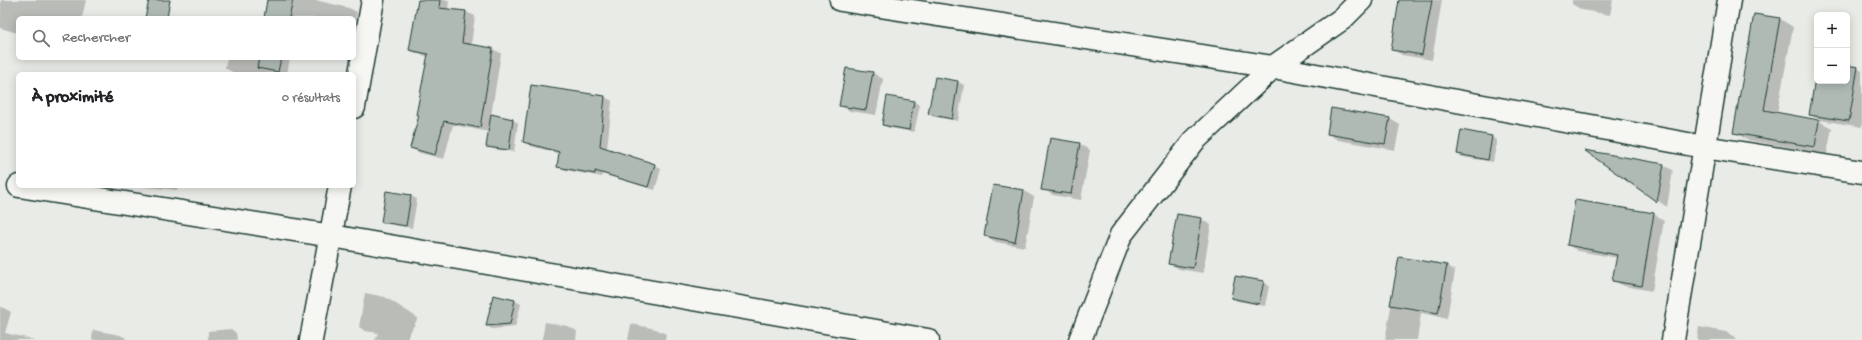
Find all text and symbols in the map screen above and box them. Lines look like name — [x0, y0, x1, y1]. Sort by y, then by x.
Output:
map controls — [1814, 12, 1850, 84]
button: + — [1814, 12, 1850, 48]
search box — [16, 16, 356, 60]
icon: search — [30, 27, 52, 49]
text: Rechercher — [62, 29, 130, 47]
button: − — [1814, 48, 1850, 84]
text: À proximité — [32, 88, 113, 108]
text: 0 résultats — [282, 91, 340, 106]

